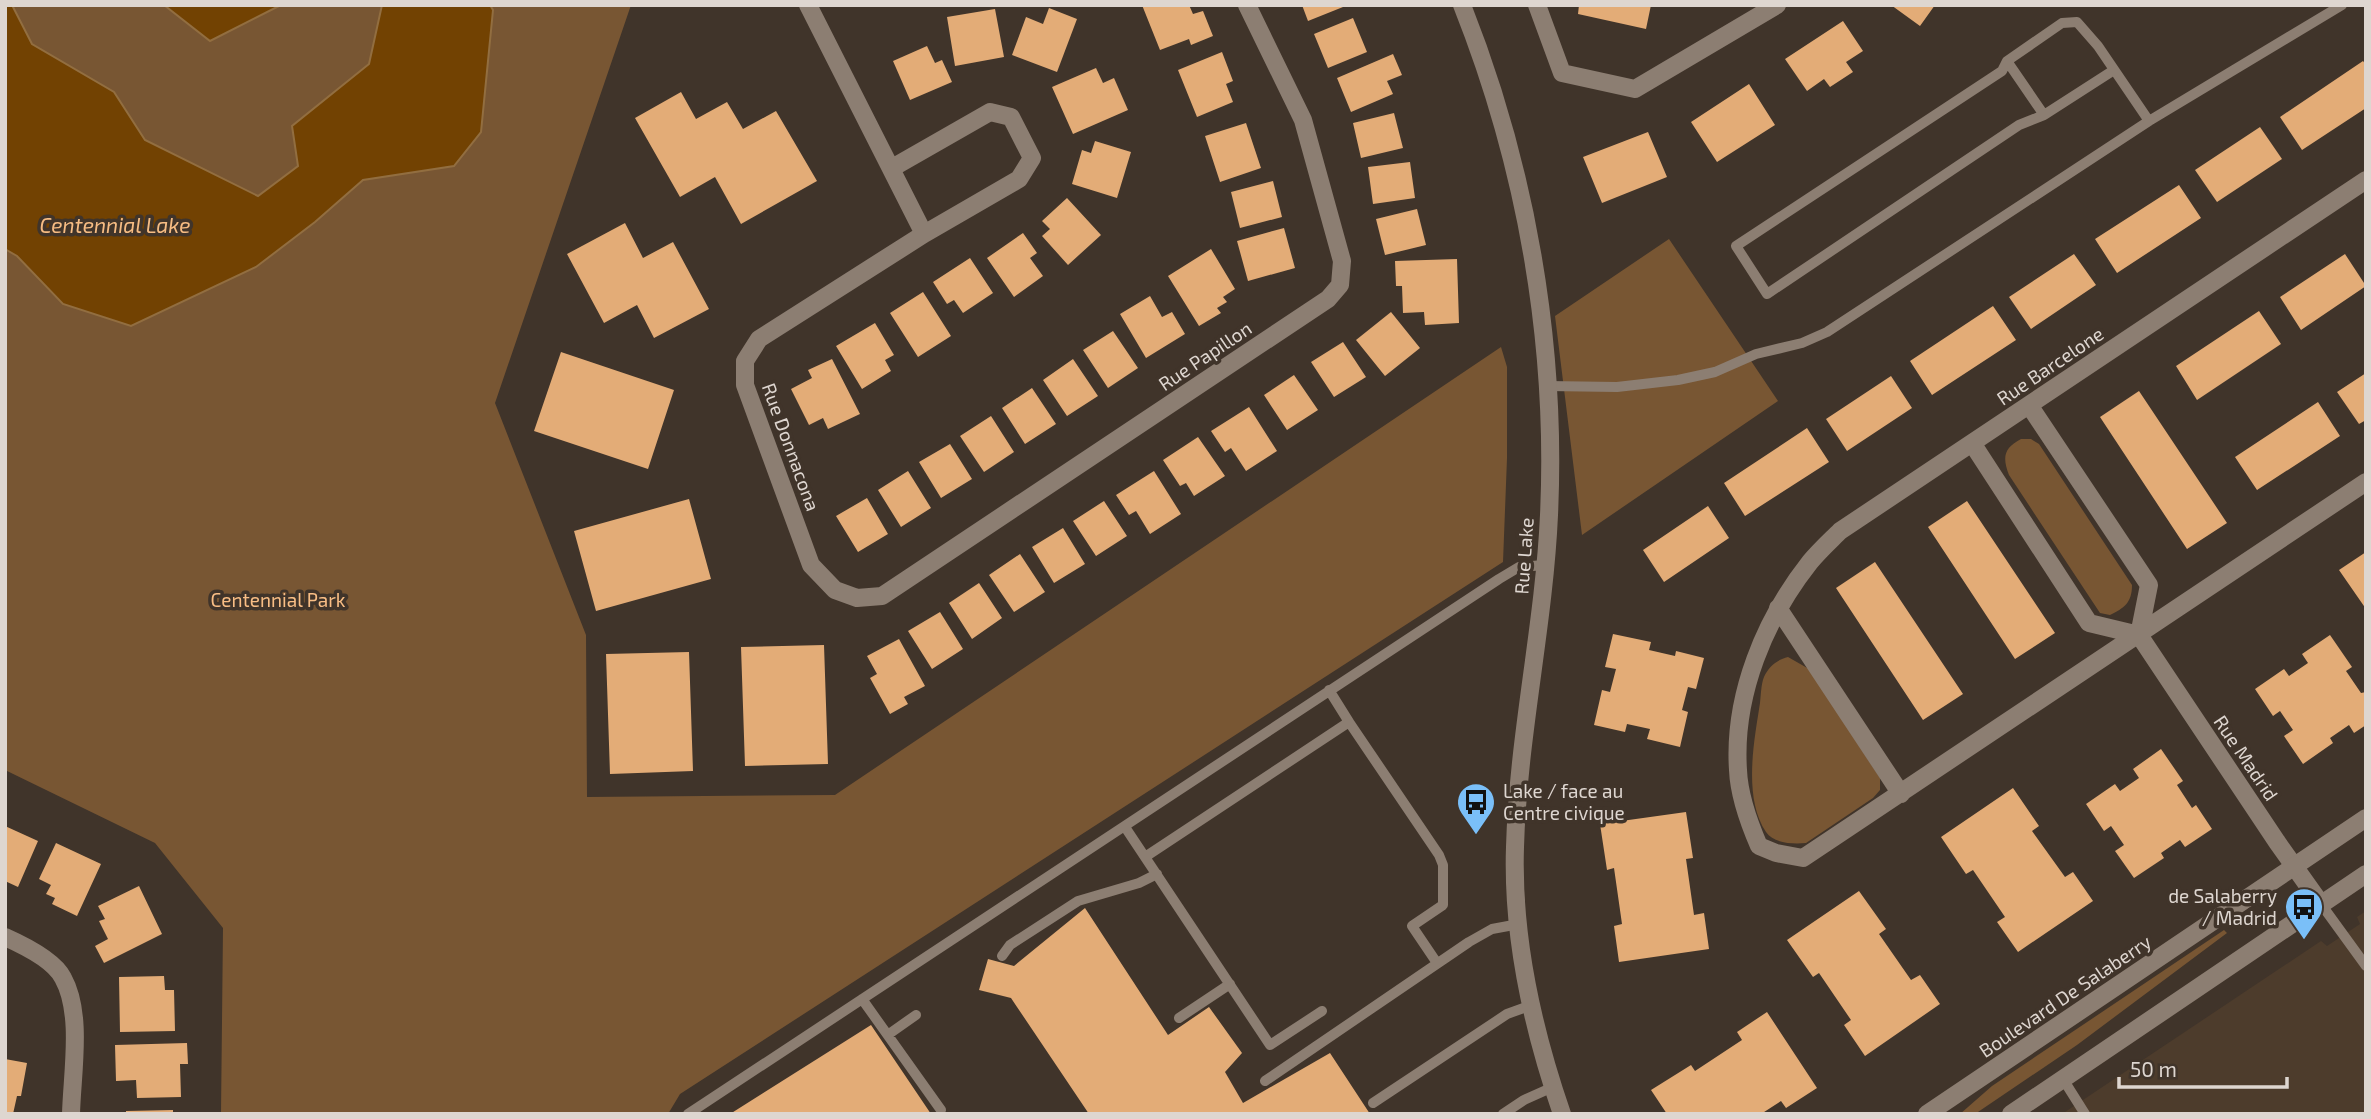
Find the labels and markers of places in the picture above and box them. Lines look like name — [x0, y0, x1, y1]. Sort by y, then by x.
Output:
place label: Lake / face au Centre civique — [1503, 779, 1625, 824]
bus stop icon: Lake / face au Centre civique — [1455, 781, 1497, 836]
place label: de Salaberry / Madrid — [2168, 884, 2277, 929]
bus stop icon: de Salaberry / Madrid — [2283, 886, 2325, 941]

